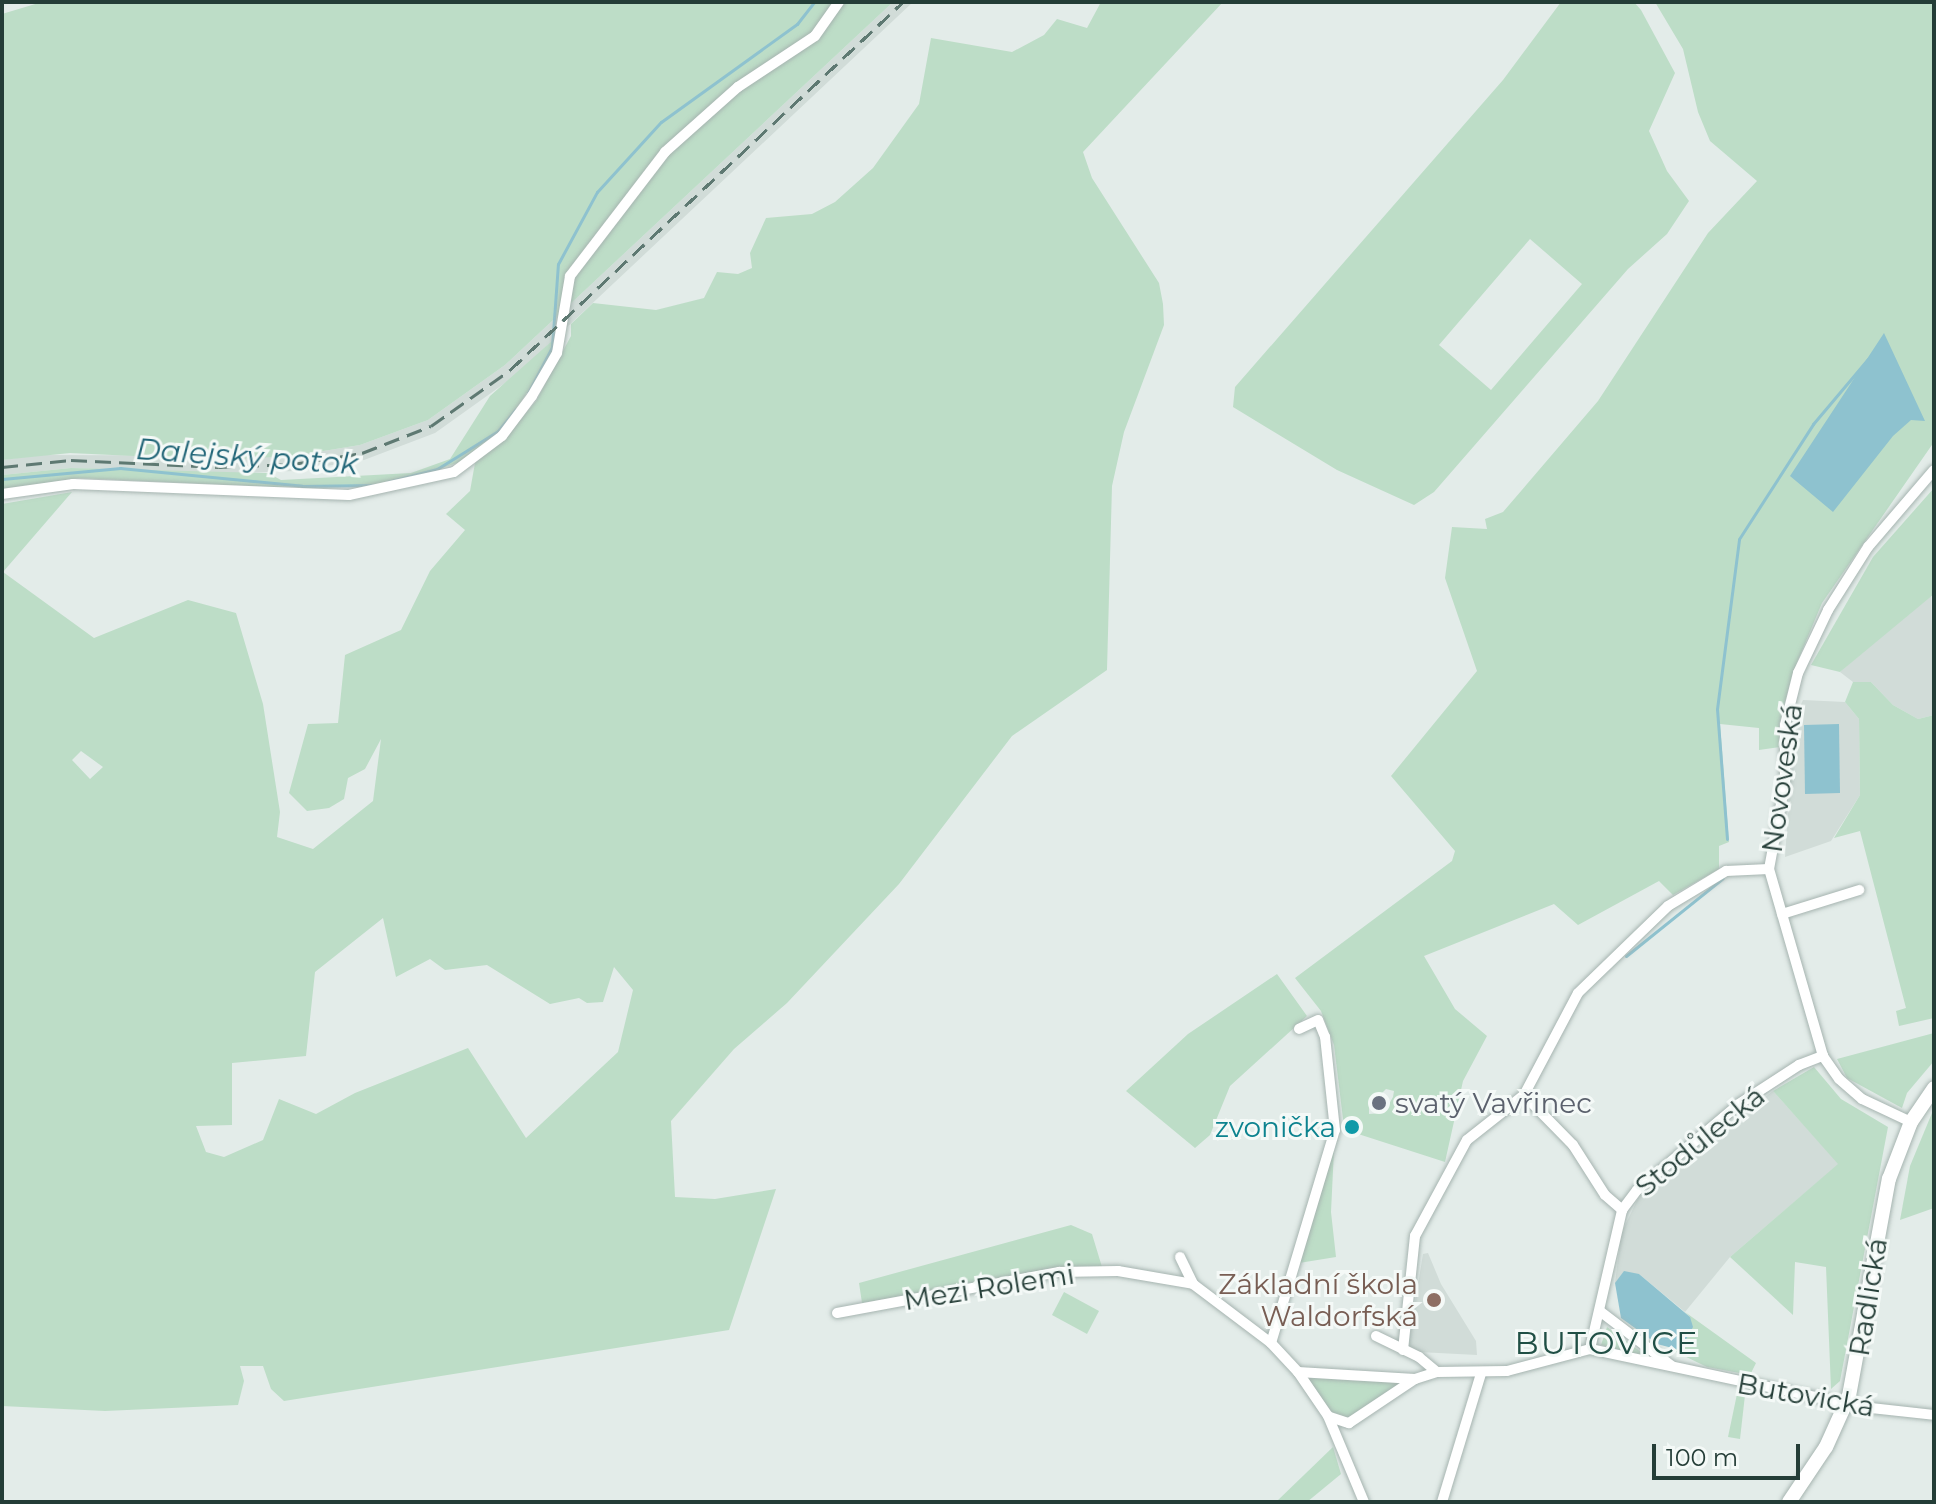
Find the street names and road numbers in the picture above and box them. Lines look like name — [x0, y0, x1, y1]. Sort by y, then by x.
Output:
street label: Novoveská — [1755, 701, 1809, 855]
street label: Stodůlecká — [1629, 1079, 1771, 1203]
street label: Radlická — [1842, 1236, 1894, 1358]
street label: Mezi Rolemi — [901, 1257, 1077, 1317]
street label: Butovická — [1735, 1366, 1877, 1424]

